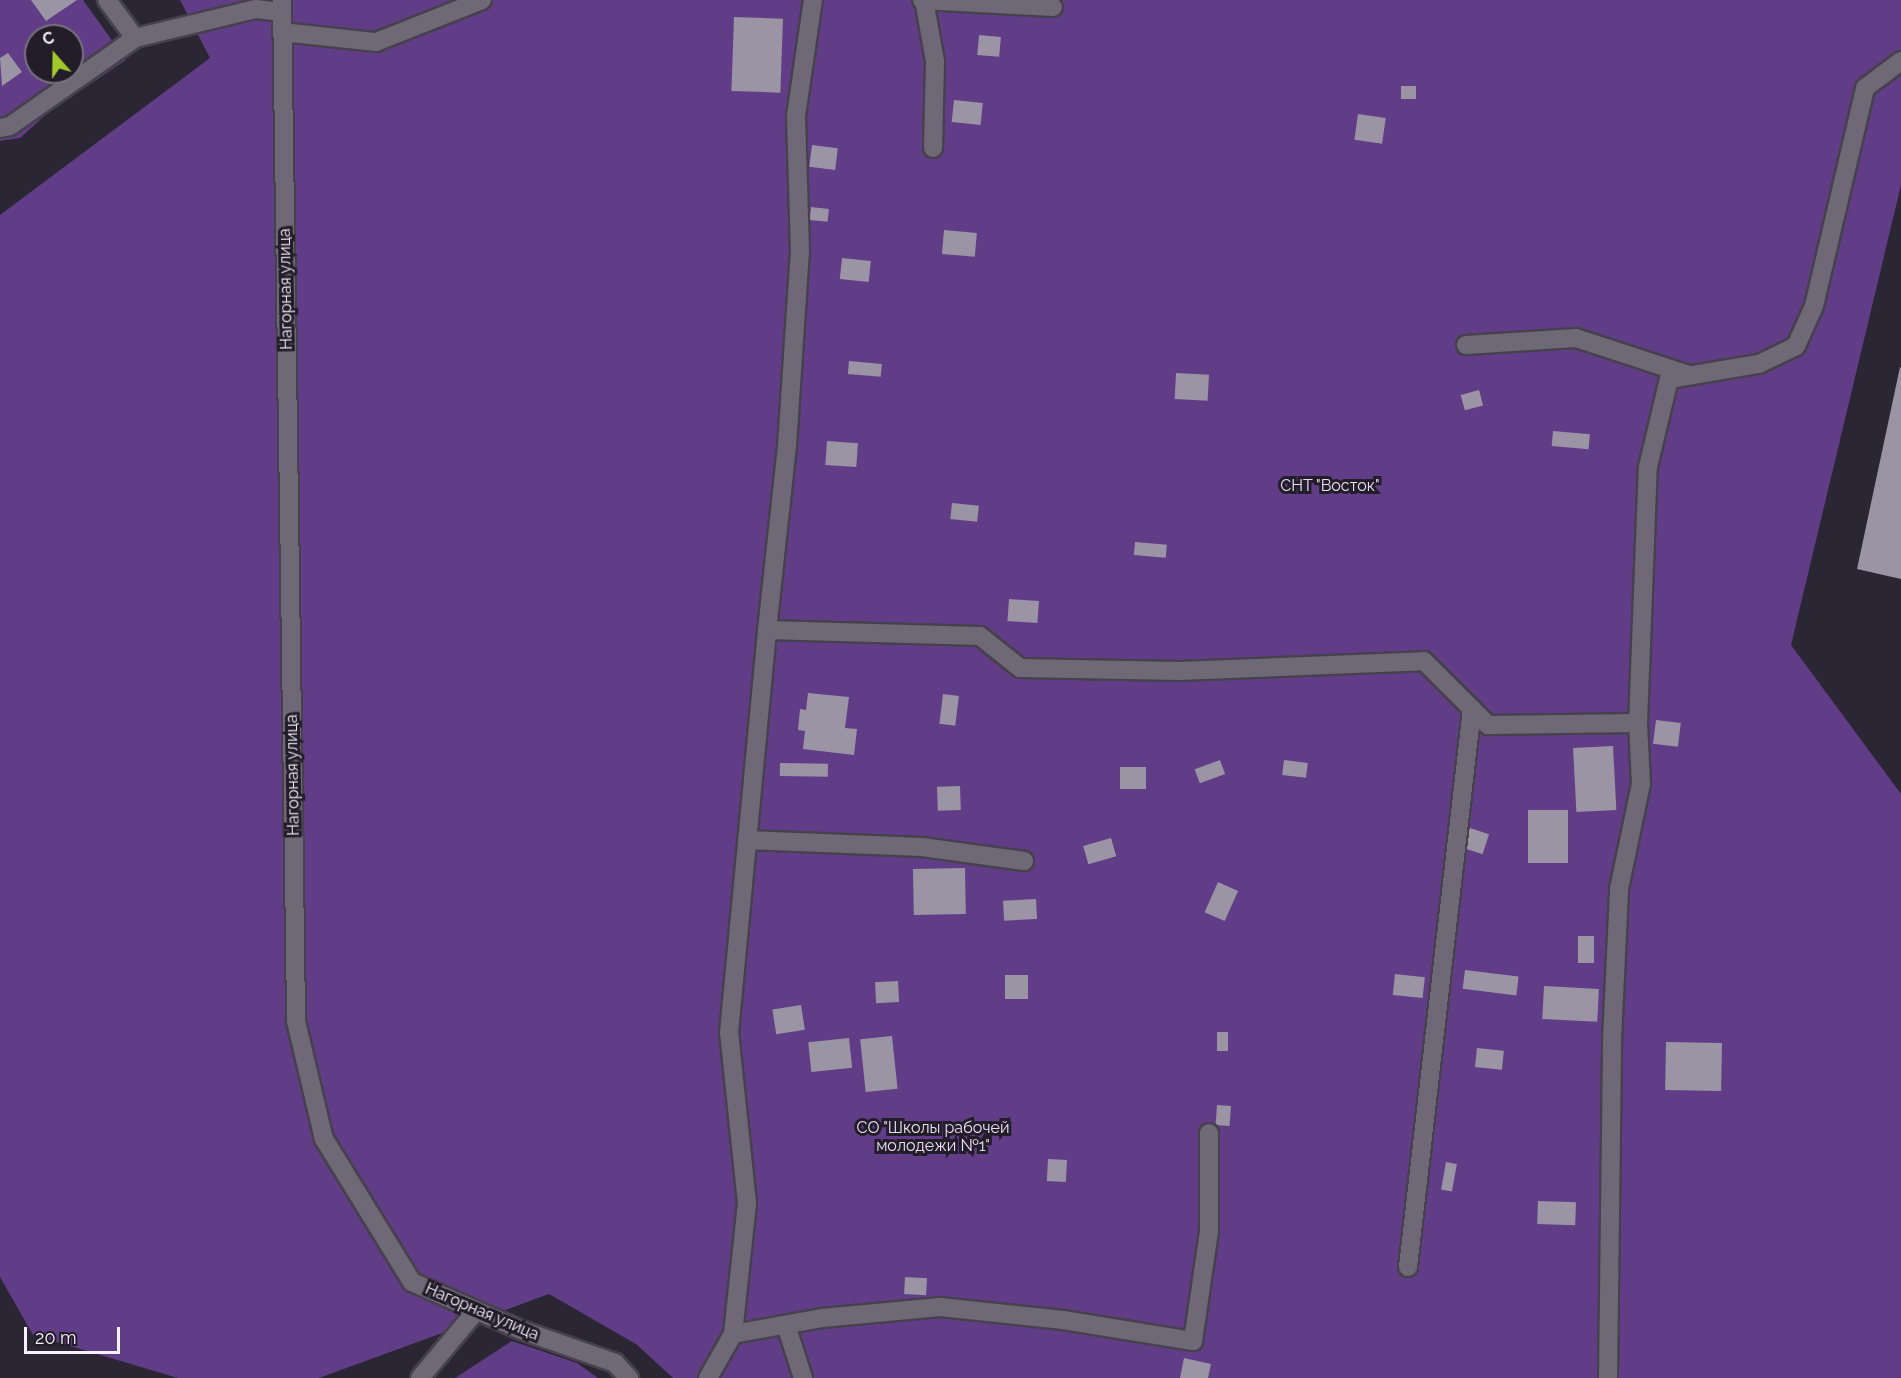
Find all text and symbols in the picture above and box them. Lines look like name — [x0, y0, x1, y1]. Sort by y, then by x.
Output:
north arrow — [24, 24, 84, 84]
text: С — [40, 28, 57, 49]
street label: Нагорная улица — [275, 228, 297, 350]
park label: СНТ "Восток" — [1280, 476, 1380, 496]
street label: Нагорная улица — [282, 714, 304, 836]
park label: СО "Школы рабочей молодежи №1" — [856, 1118, 1010, 1156]
street label: Нагорная улица — [422, 1279, 542, 1345]
scale bar — [27, 1315, 123, 1353]
text: 20 m — [35, 1327, 77, 1348]

